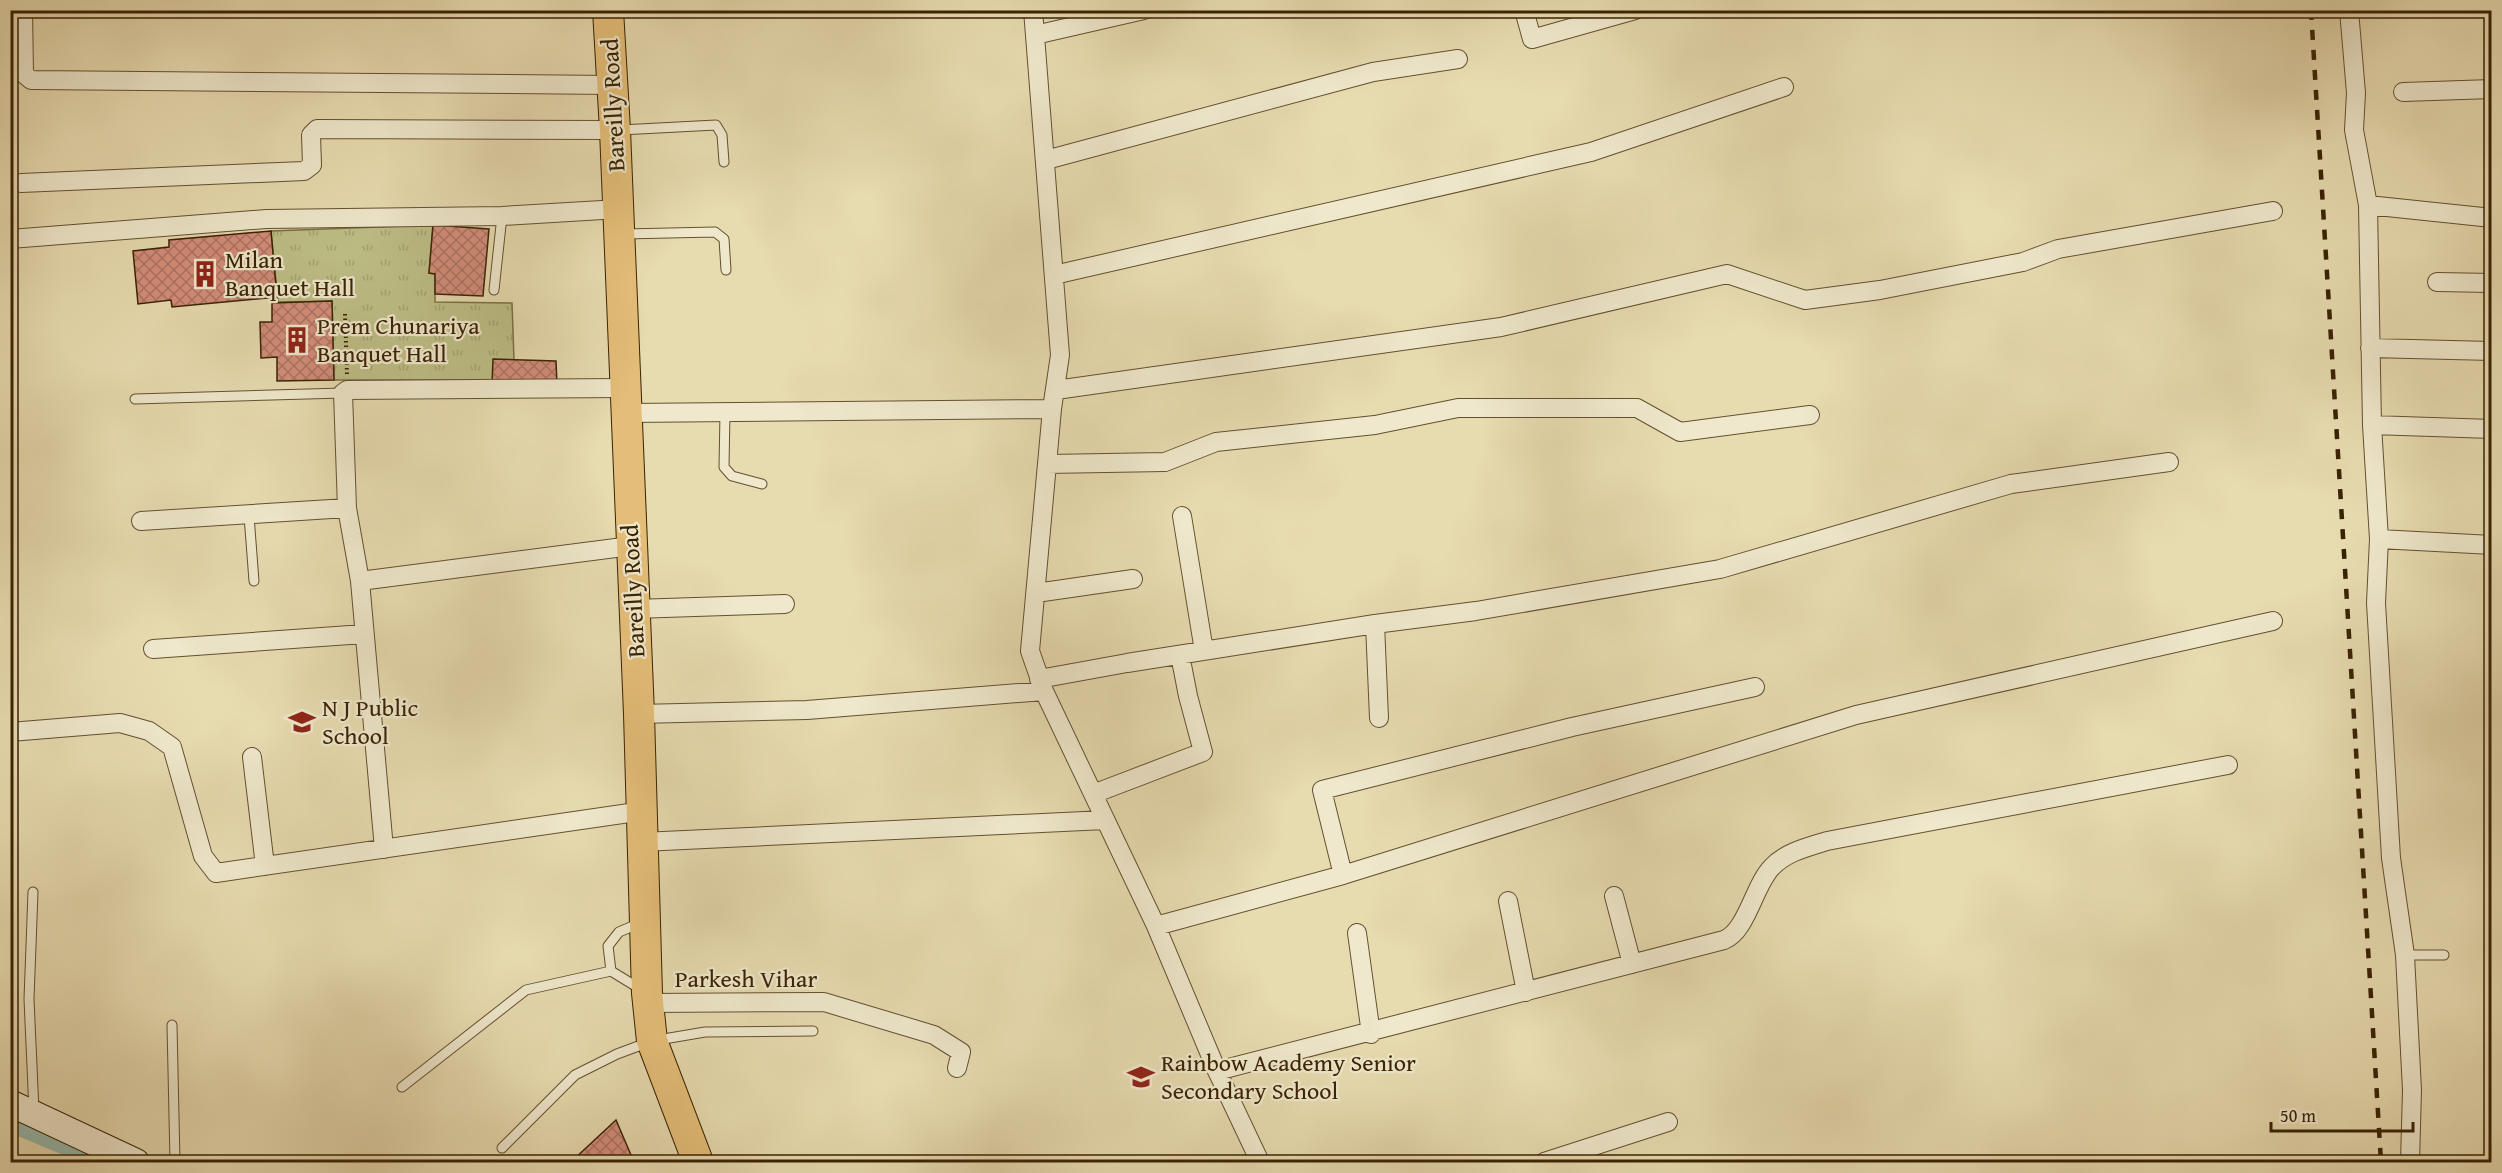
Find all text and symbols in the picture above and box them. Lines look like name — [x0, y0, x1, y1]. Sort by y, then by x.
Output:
street label: Bareilly Road — [592, 37, 633, 173]
place label: Milan Banquet Hall — [225, 242, 355, 305]
building icon: Milan Banquet Hall — [190, 259, 220, 289]
place label: Prem Chunariya Banquet Hall — [317, 308, 480, 371]
building icon: Prem Chunariya Banquet Hall — [282, 325, 312, 355]
street label: Bareilly Road — [612, 523, 653, 659]
place label: N J Public School — [322, 690, 419, 753]
school or university icon: N J Public School — [287, 707, 317, 737]
street label: Parkesh Vihar — [675, 961, 817, 996]
place label: Rainbow Academy Senior Secondary School — [1161, 1045, 1416, 1108]
school or university icon: Rainbow Academy Senior Secondary School — [1126, 1062, 1156, 1092]
scale bar — [2271, 1095, 2414, 1133]
text: 50 m — [2280, 1102, 2316, 1129]

